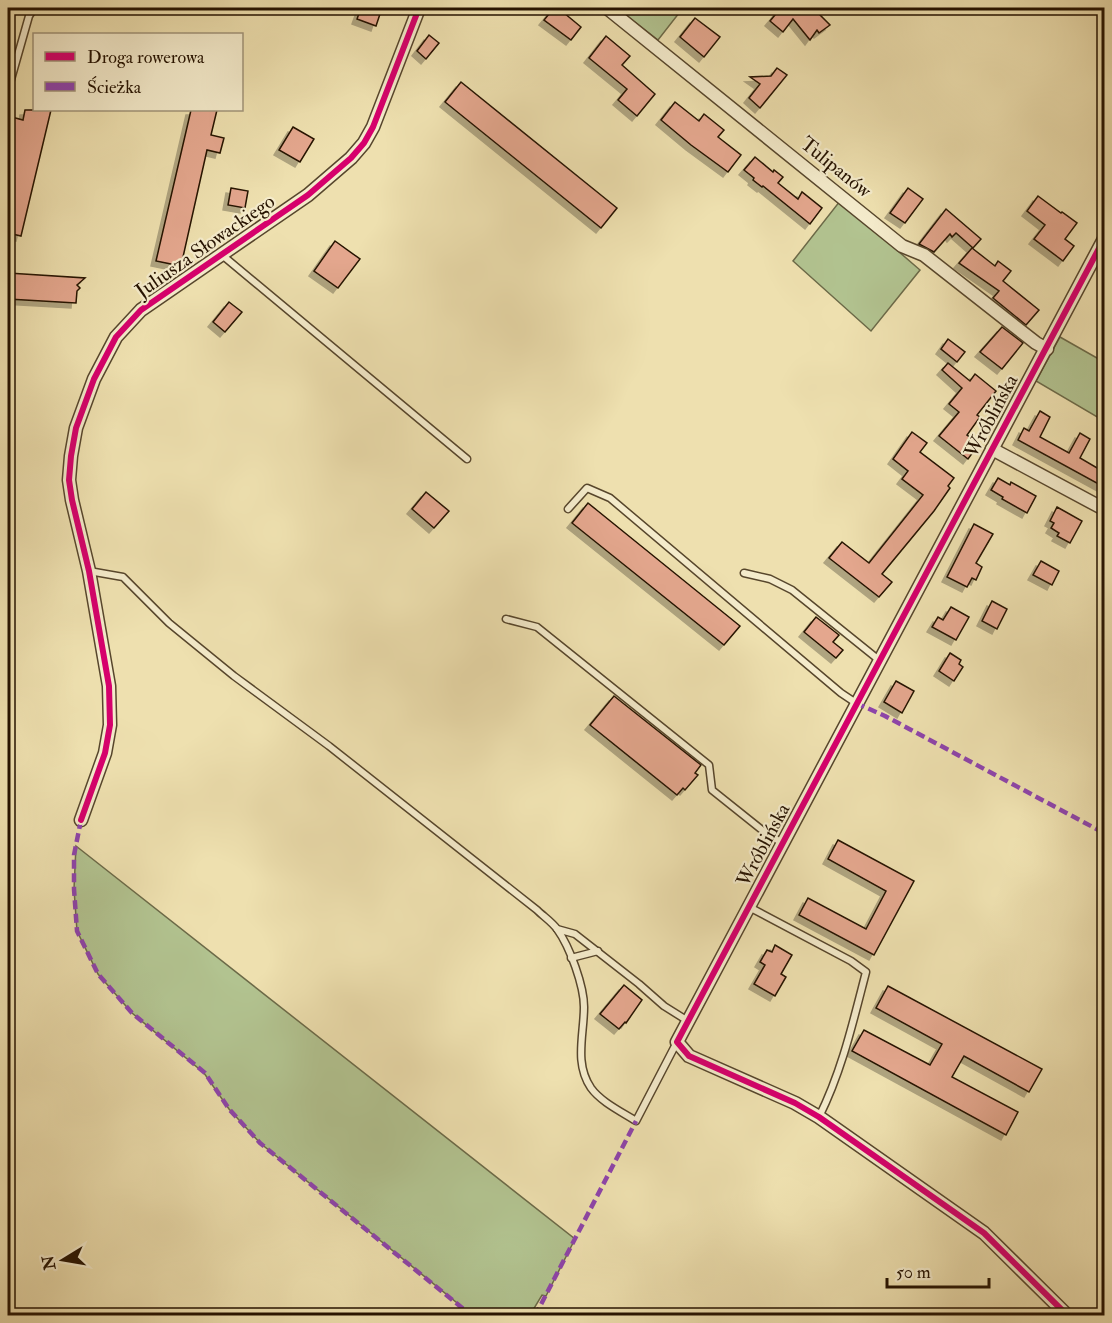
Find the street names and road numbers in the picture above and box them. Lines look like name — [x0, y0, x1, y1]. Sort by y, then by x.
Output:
street label: Tulipanów — [795, 131, 877, 204]
street label: Juliusza Słowackiego — [130, 189, 280, 304]
street label: Wróblińska — [958, 369, 1024, 463]
street label: Wróblińska — [730, 798, 796, 892]

